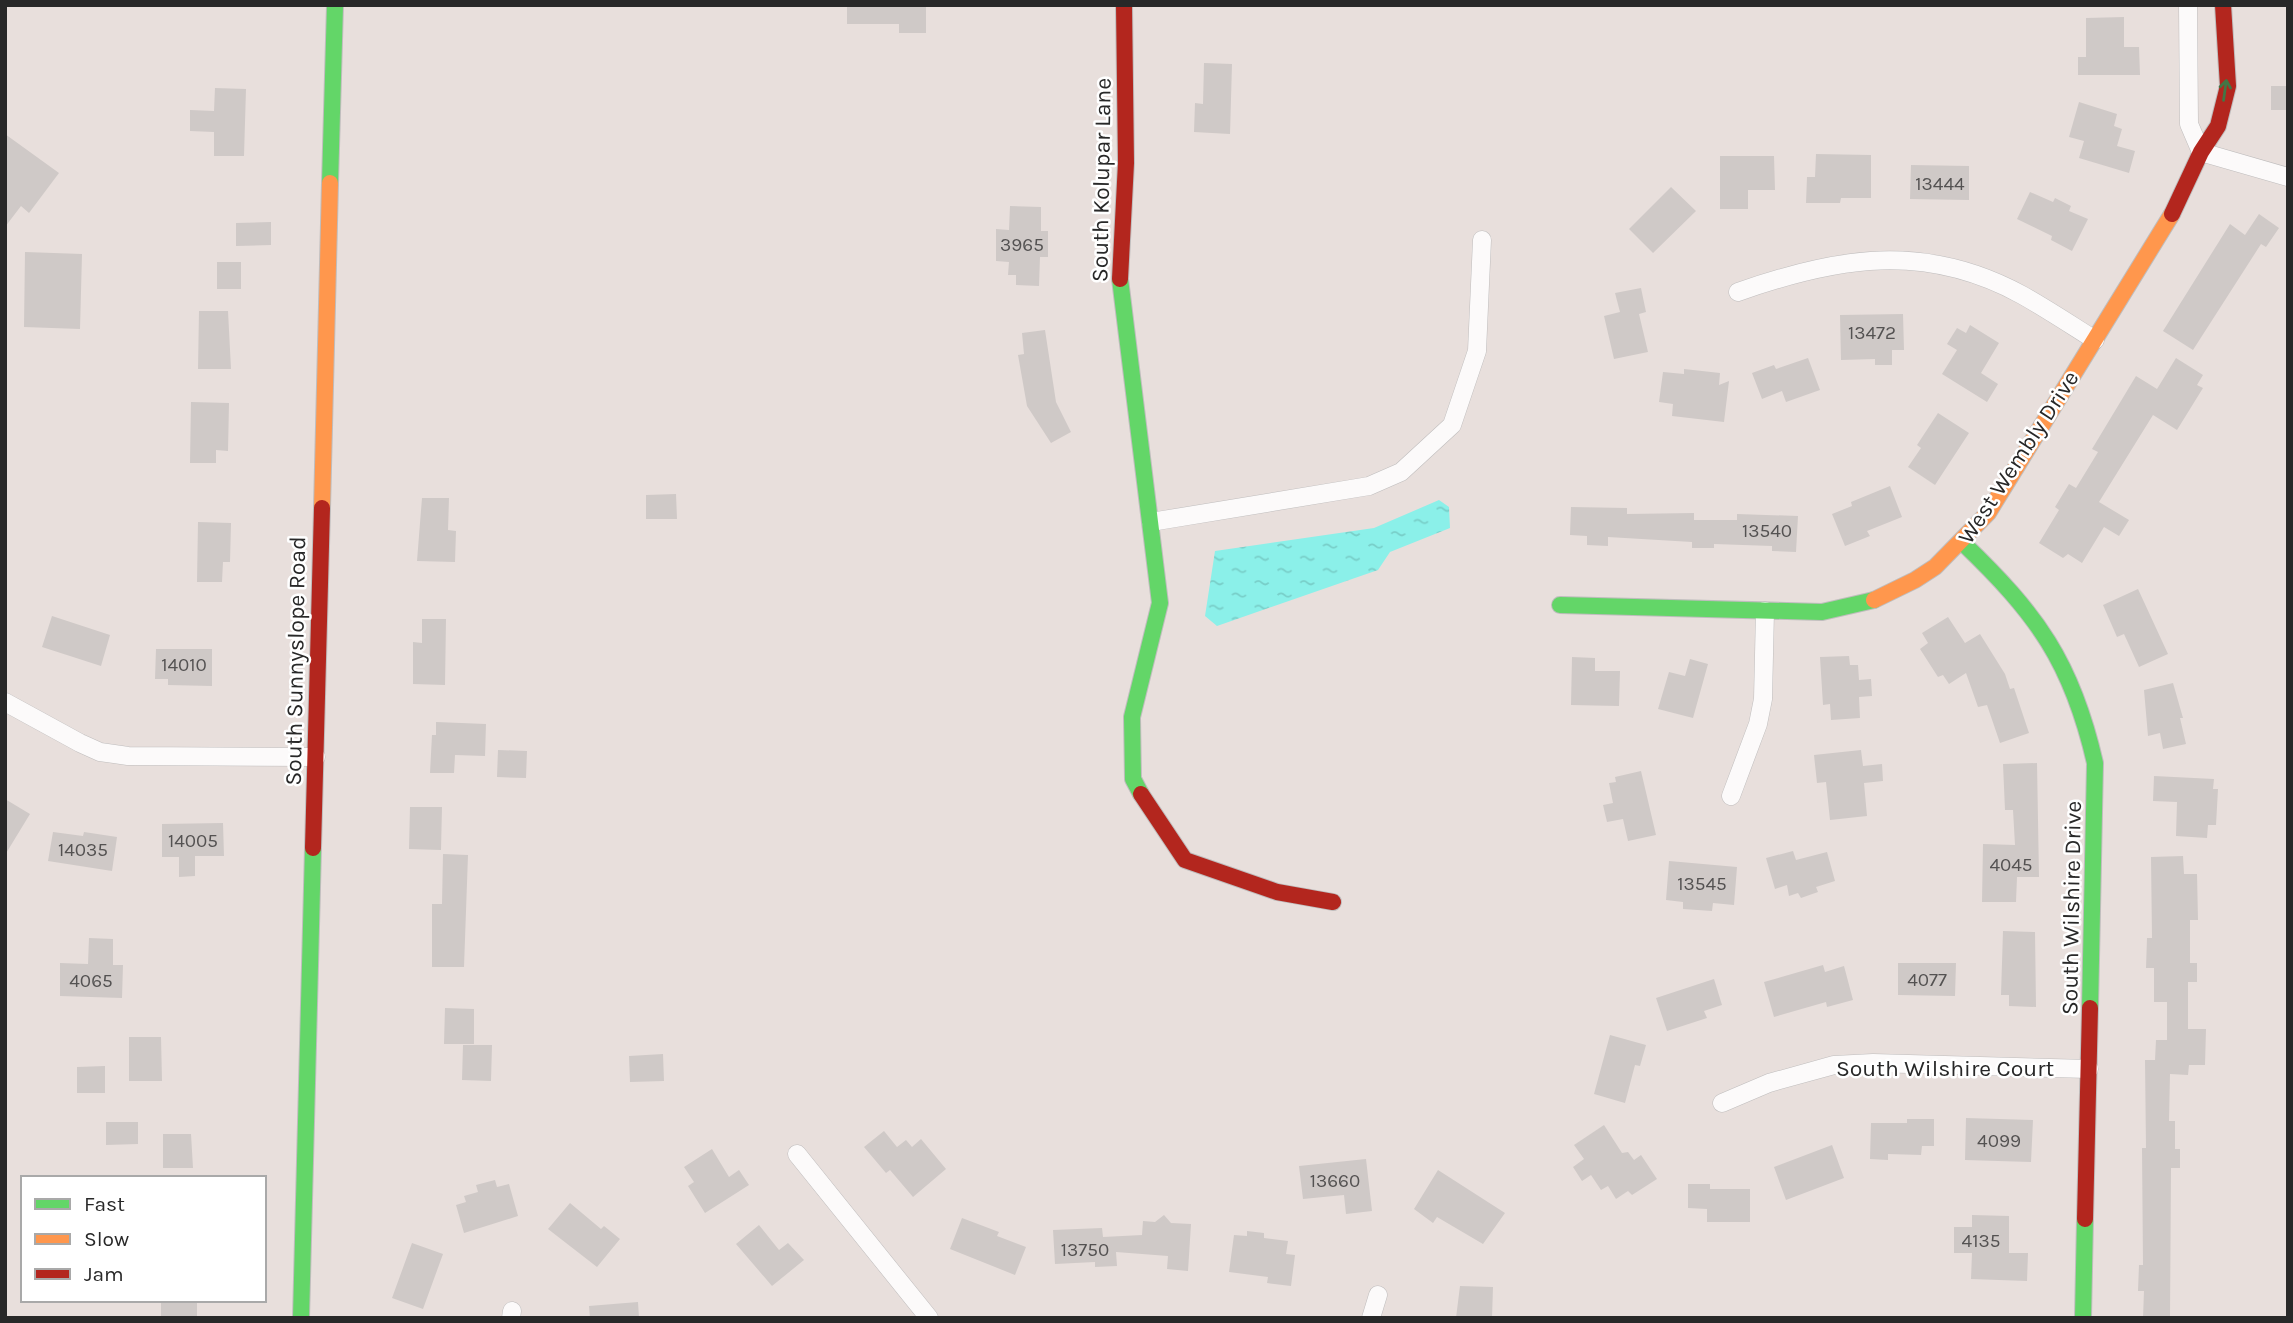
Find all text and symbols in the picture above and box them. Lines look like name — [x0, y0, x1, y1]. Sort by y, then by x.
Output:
street label: South Kolupar Lane — [1086, 78, 1117, 282]
one-way arrow — [2219, 79, 2232, 102]
house number: 13444 — [1915, 173, 1965, 195]
house number: 3965 — [1000, 234, 1044, 256]
house number: 13472 — [1848, 322, 1896, 344]
street label: West Wembly Drive — [1952, 366, 2084, 549]
house number: 13540 — [1742, 520, 1792, 542]
street label: South Sunnyslope Road — [280, 536, 311, 786]
house number: 14010 — [161, 654, 207, 676]
street label: South Wilshire Drive — [2056, 801, 2087, 1015]
house number: 14005 — [168, 830, 218, 852]
house number: 14035 — [58, 839, 108, 861]
house number: 4045 — [1989, 854, 2033, 876]
house number: 13545 — [1677, 873, 1727, 895]
house number: 4077 — [1907, 969, 1947, 991]
house number: 4065 — [69, 970, 113, 992]
street label: South Wilshire Court — [1836, 1055, 2054, 1082]
house number: 4099 — [1977, 1130, 2021, 1152]
house number: 13660 — [1310, 1170, 1360, 1192]
legend — [21, 1176, 266, 1302]
text: Fast — [84, 1192, 125, 1216]
text: Slow — [84, 1227, 129, 1251]
house number: 4135 — [1962, 1230, 2000, 1252]
house number: 13750 — [1061, 1239, 1109, 1261]
text: Jam — [84, 1262, 124, 1286]

